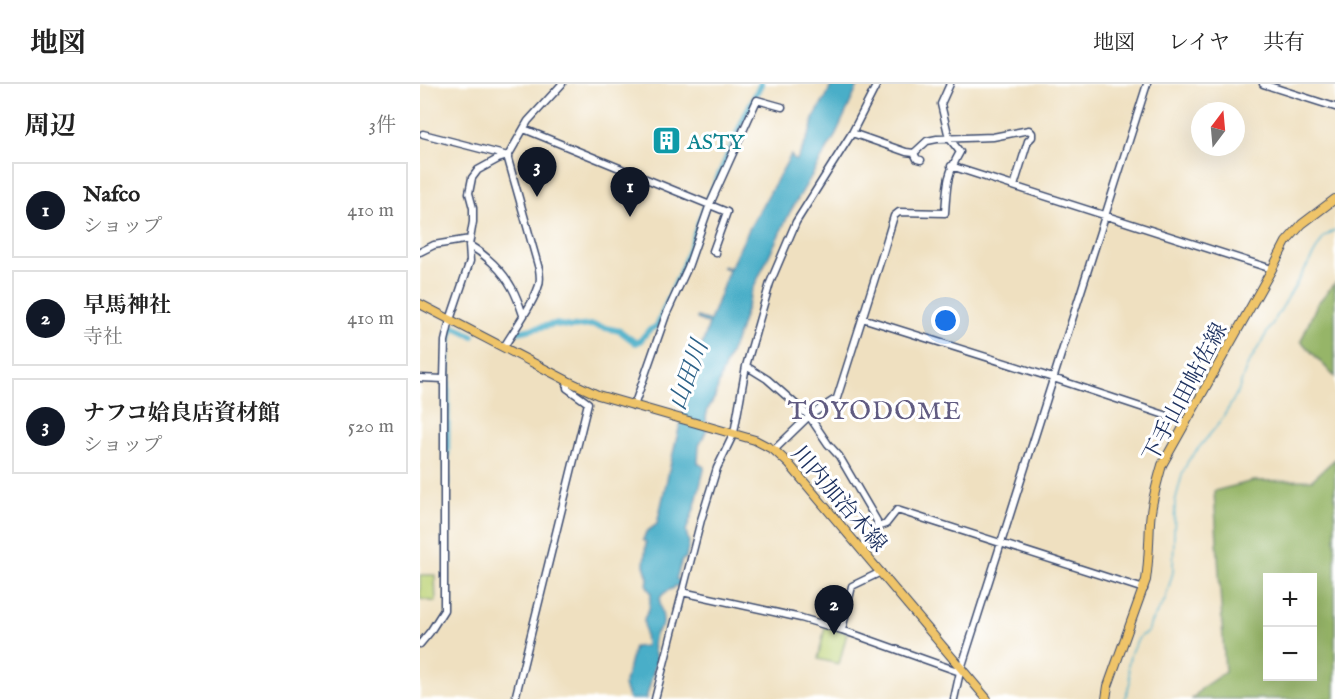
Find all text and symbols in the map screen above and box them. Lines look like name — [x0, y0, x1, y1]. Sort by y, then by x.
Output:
text: 地図 — [30, 27, 86, 62]
text: 地図 — [1093, 30, 1135, 57]
text: レイヤ — [1168, 30, 1230, 57]
text: 共有 — [1263, 30, 1305, 57]
north arrow — [1191, 102, 1245, 156]
text: 周辺 — [24, 110, 76, 143]
text: 3件 — [369, 113, 396, 138]
building icon: ASTY — [650, 125, 682, 157]
place label: ASTY — [686, 129, 745, 157]
pin: 3 — [518, 147, 556, 197]
pin: 1 — [610, 168, 650, 217]
text: Nafco — [83, 181, 140, 209]
text: 1 — [42, 198, 49, 223]
text: 410 m — [347, 198, 394, 223]
text: ショップ — [83, 214, 163, 239]
text: 早馬神社 — [83, 292, 171, 320]
text: 2 — [41, 306, 50, 331]
text: 410 m — [347, 306, 394, 331]
your location — [931, 306, 960, 335]
street label: 下手山田帖佐線 — [1137, 318, 1234, 468]
text: 寺社 — [83, 325, 123, 350]
water label: 山田川 — [663, 334, 717, 415]
district label: TOYODOME — [787, 395, 963, 428]
text: ナフコ姶良店資材館 — [83, 400, 280, 428]
text: 3 — [42, 414, 49, 439]
text: 520 m — [348, 414, 394, 439]
text: ショップ — [83, 433, 163, 458]
street label: 川内加治木線 — [785, 440, 892, 558]
map controls — [1263, 573, 1317, 681]
button: + — [1263, 573, 1317, 627]
pin: 2 — [814, 586, 854, 635]
button: − — [1263, 627, 1317, 681]

